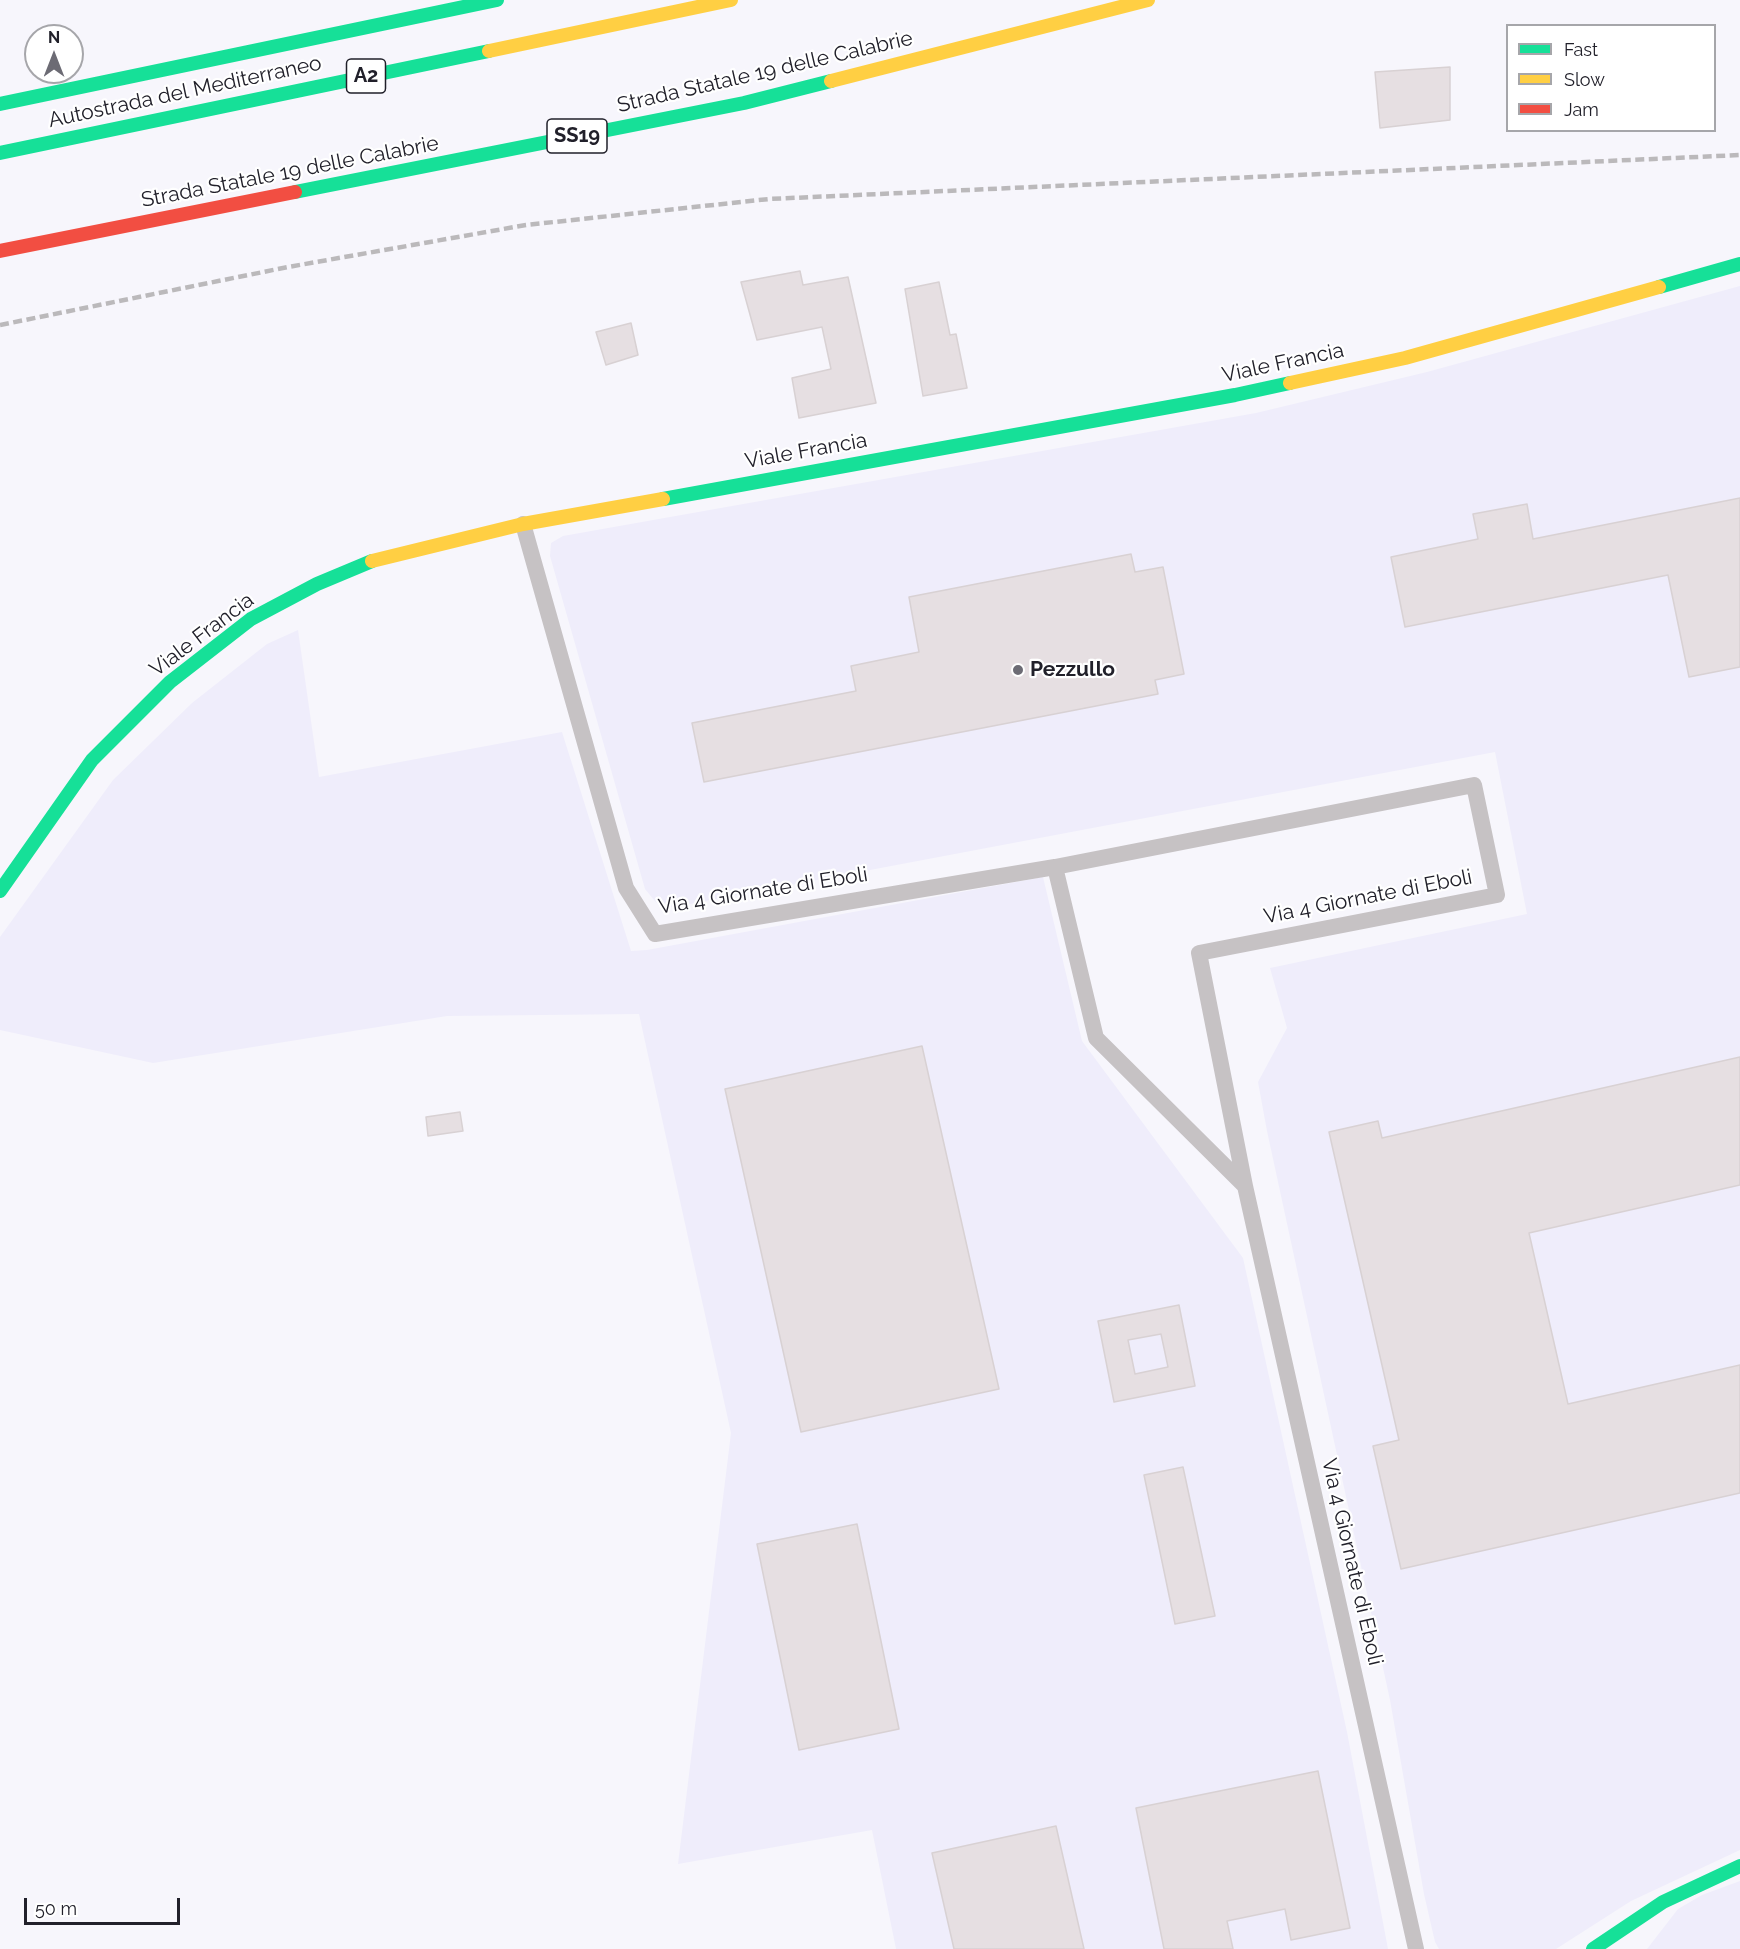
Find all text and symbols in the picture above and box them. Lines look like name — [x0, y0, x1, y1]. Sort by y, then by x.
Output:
north arrow — [24, 24, 84, 84]
legend — [1506, 24, 1716, 132]
street label: Strada Statale 19 delle Calabrie — [615, 26, 915, 118]
text: N — [48, 28, 60, 47]
text: Fast — [1564, 39, 1598, 60]
street label: Autostrada del Mediterraneo — [46, 51, 324, 133]
road number: A2 — [346, 59, 386, 93]
text: Slow — [1564, 69, 1605, 90]
text: Jam — [1564, 99, 1599, 120]
road number: SS19 — [547, 119, 607, 153]
street label: Strada Statale 19 delle Calabrie — [139, 131, 441, 213]
street label: Viale Francia — [1220, 338, 1346, 388]
street label: Viale Francia — [743, 428, 869, 474]
street label: Viale Francia — [145, 588, 259, 682]
place label: Pezzullo — [1030, 657, 1115, 683]
marker: Pezzullo — [1011, 663, 1025, 677]
street label: Via 4 Giornate di Eboli — [657, 862, 869, 920]
street label: Via 4 Giornate di Eboli — [1262, 864, 1474, 930]
street label: Via 4 Giornate di Eboli — [1316, 1456, 1388, 1668]
scale bar — [27, 1886, 183, 1924]
text: 50 m — [35, 1898, 77, 1919]

